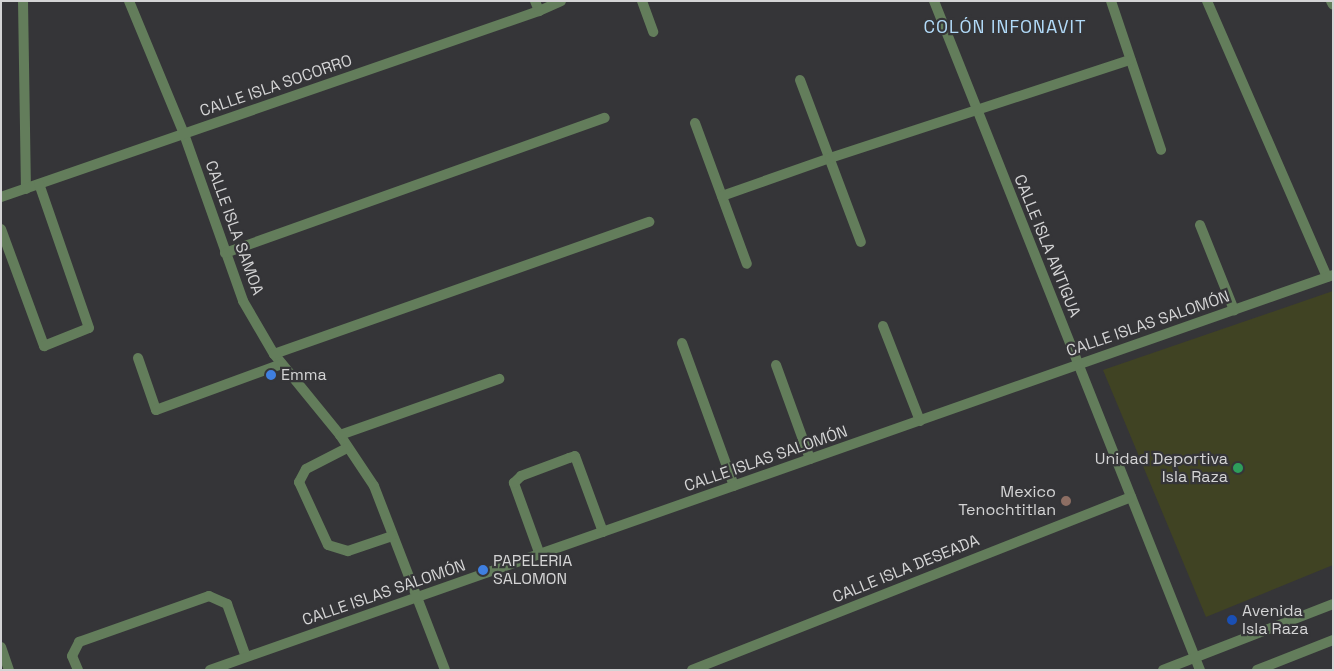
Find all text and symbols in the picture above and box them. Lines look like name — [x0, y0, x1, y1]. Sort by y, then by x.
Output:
district label: COLÓN INFONAVIT — [922, 16, 1088, 38]
street label: CALLE ISLA SOCORRO — [197, 51, 355, 121]
street label: CALLE ISLA SAMOA — [201, 158, 267, 298]
street label: CALLE ISLA ANTIGUA — [1010, 172, 1084, 320]
street label: CALLE ISLAS SALOMÓN — [1064, 287, 1232, 361]
place label: Emma — [281, 365, 327, 385]
marker: Emma — [265, 369, 277, 381]
street label: CALLE ISLAS SALOMÓN — [682, 422, 850, 496]
place label: Unidad Deportiva Isla Raza — [1095, 449, 1228, 487]
marker: Unidad Deportiva Isla Raza — [1232, 462, 1244, 474]
place label: Mexico Tenochtitlan — [958, 482, 1056, 520]
marker: Mexico Tenochtitlan — [1060, 495, 1072, 507]
street label: CALLE ISLA DESEADA — [830, 531, 982, 607]
place label: PAPELERIA SALOMON — [493, 551, 572, 589]
street label: CALLE ISLAS SALOMÓN — [300, 556, 468, 630]
marker: PAPELERIA SALOMON — [477, 564, 489, 576]
place label: Avenida Isla Raza — [1242, 601, 1308, 639]
marker: Avenida Isla Raza — [1226, 614, 1238, 626]

